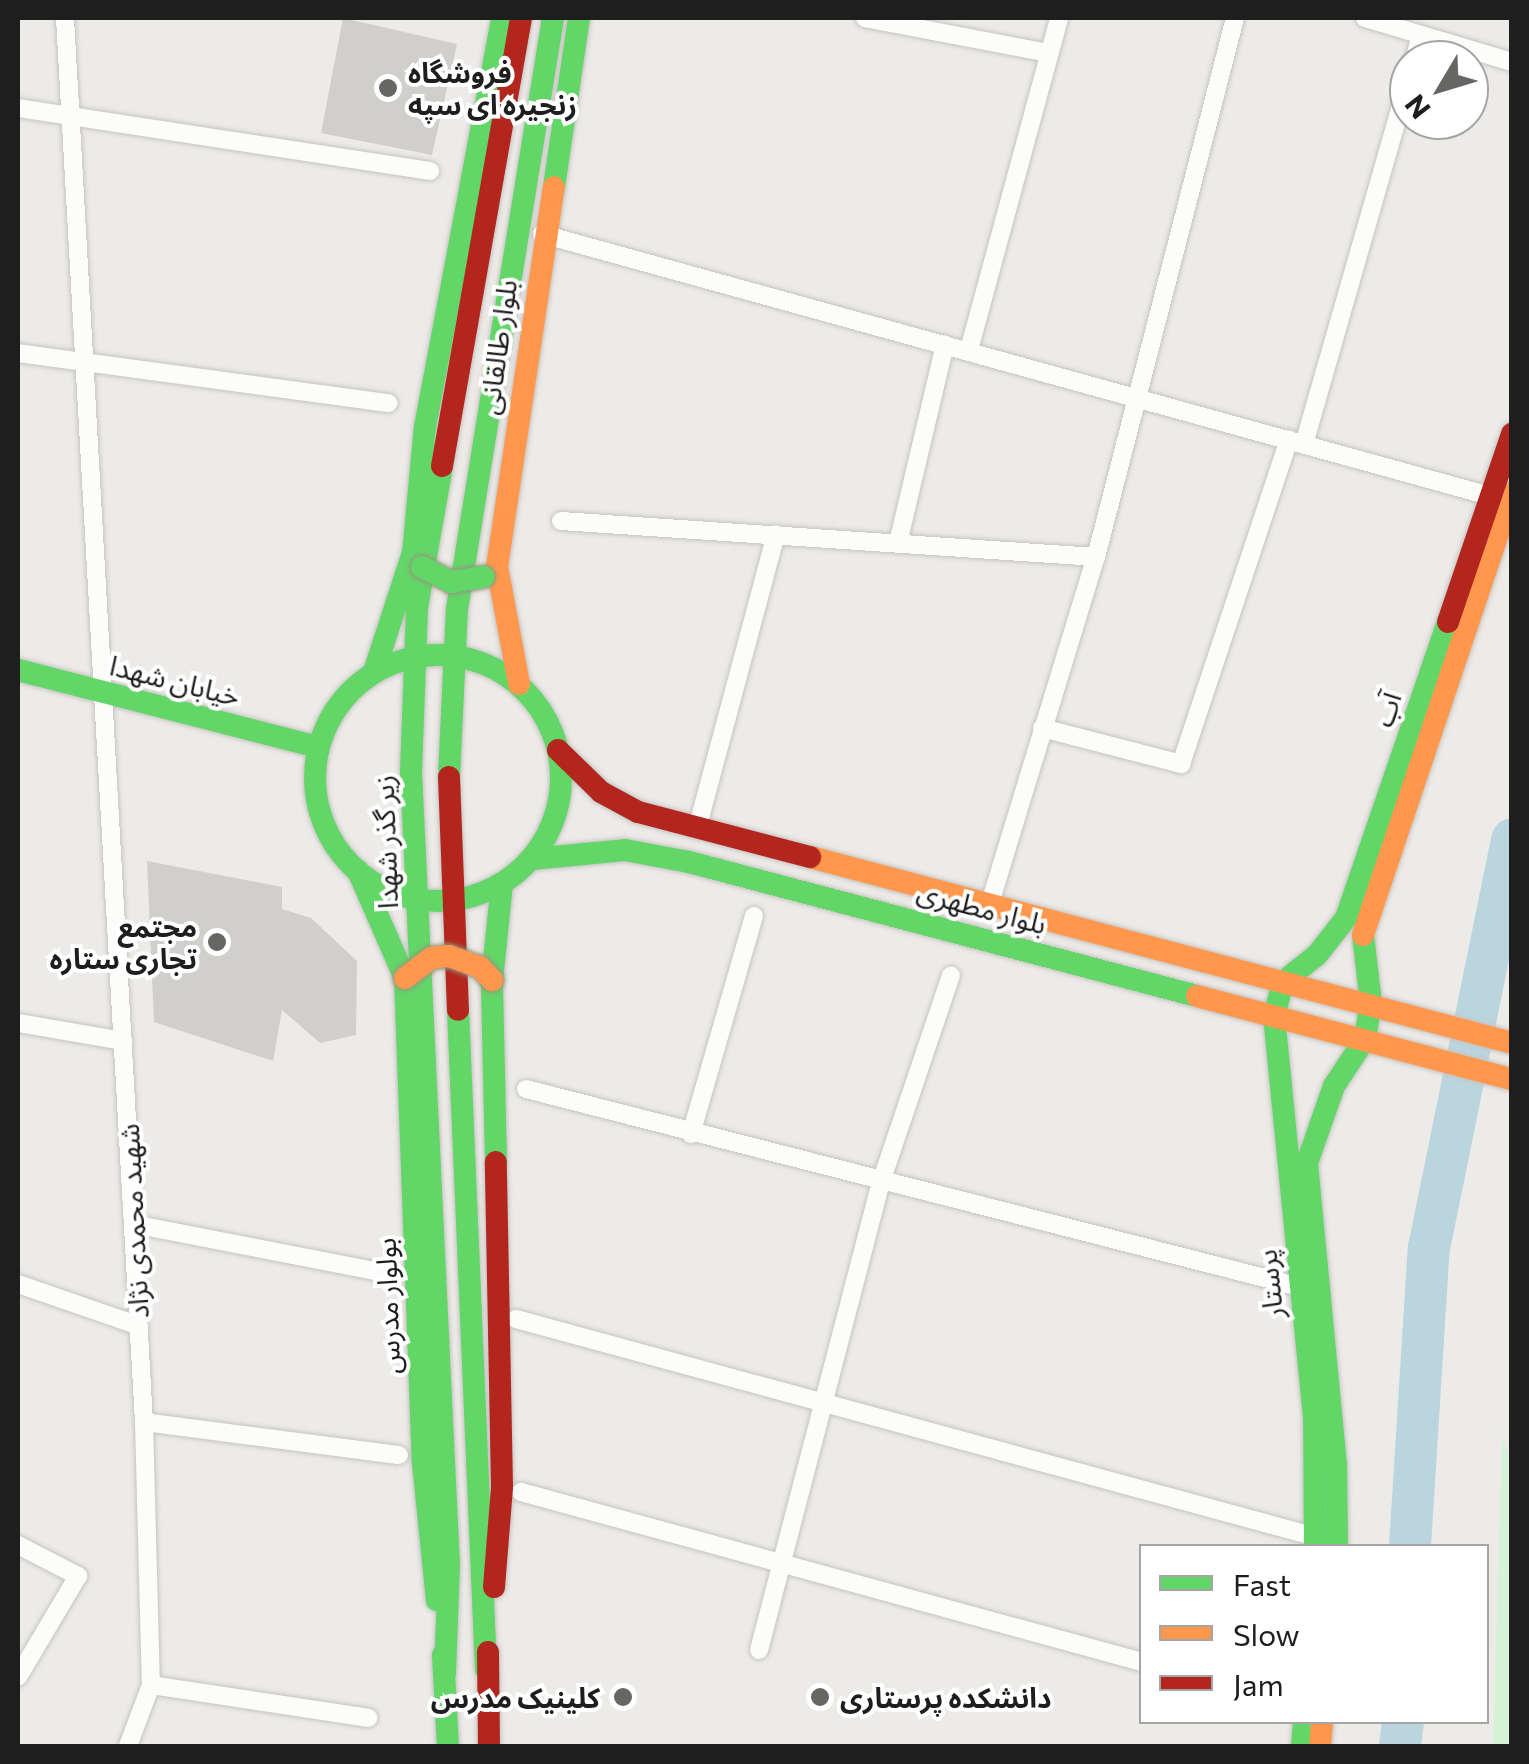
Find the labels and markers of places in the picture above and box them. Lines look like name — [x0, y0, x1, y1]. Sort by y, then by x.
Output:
place label: فروشگاه زنجیره ای سپه — [408, 55, 577, 121]
marker: فروشگاه زنجیره ای سپه — [377, 77, 399, 99]
place label: مجتمع تجاری ستاره — [49, 909, 197, 975]
marker: مجتمع تجاری ستاره — [206, 931, 228, 953]
place label: کلینیک مدرس — [431, 1680, 600, 1714]
place label: دانشکده پرستاری — [840, 1680, 1051, 1714]
marker: کلینیک مدرس — [610, 1684, 636, 1710]
marker: دانشکده پرستاری — [809, 1686, 831, 1708]

